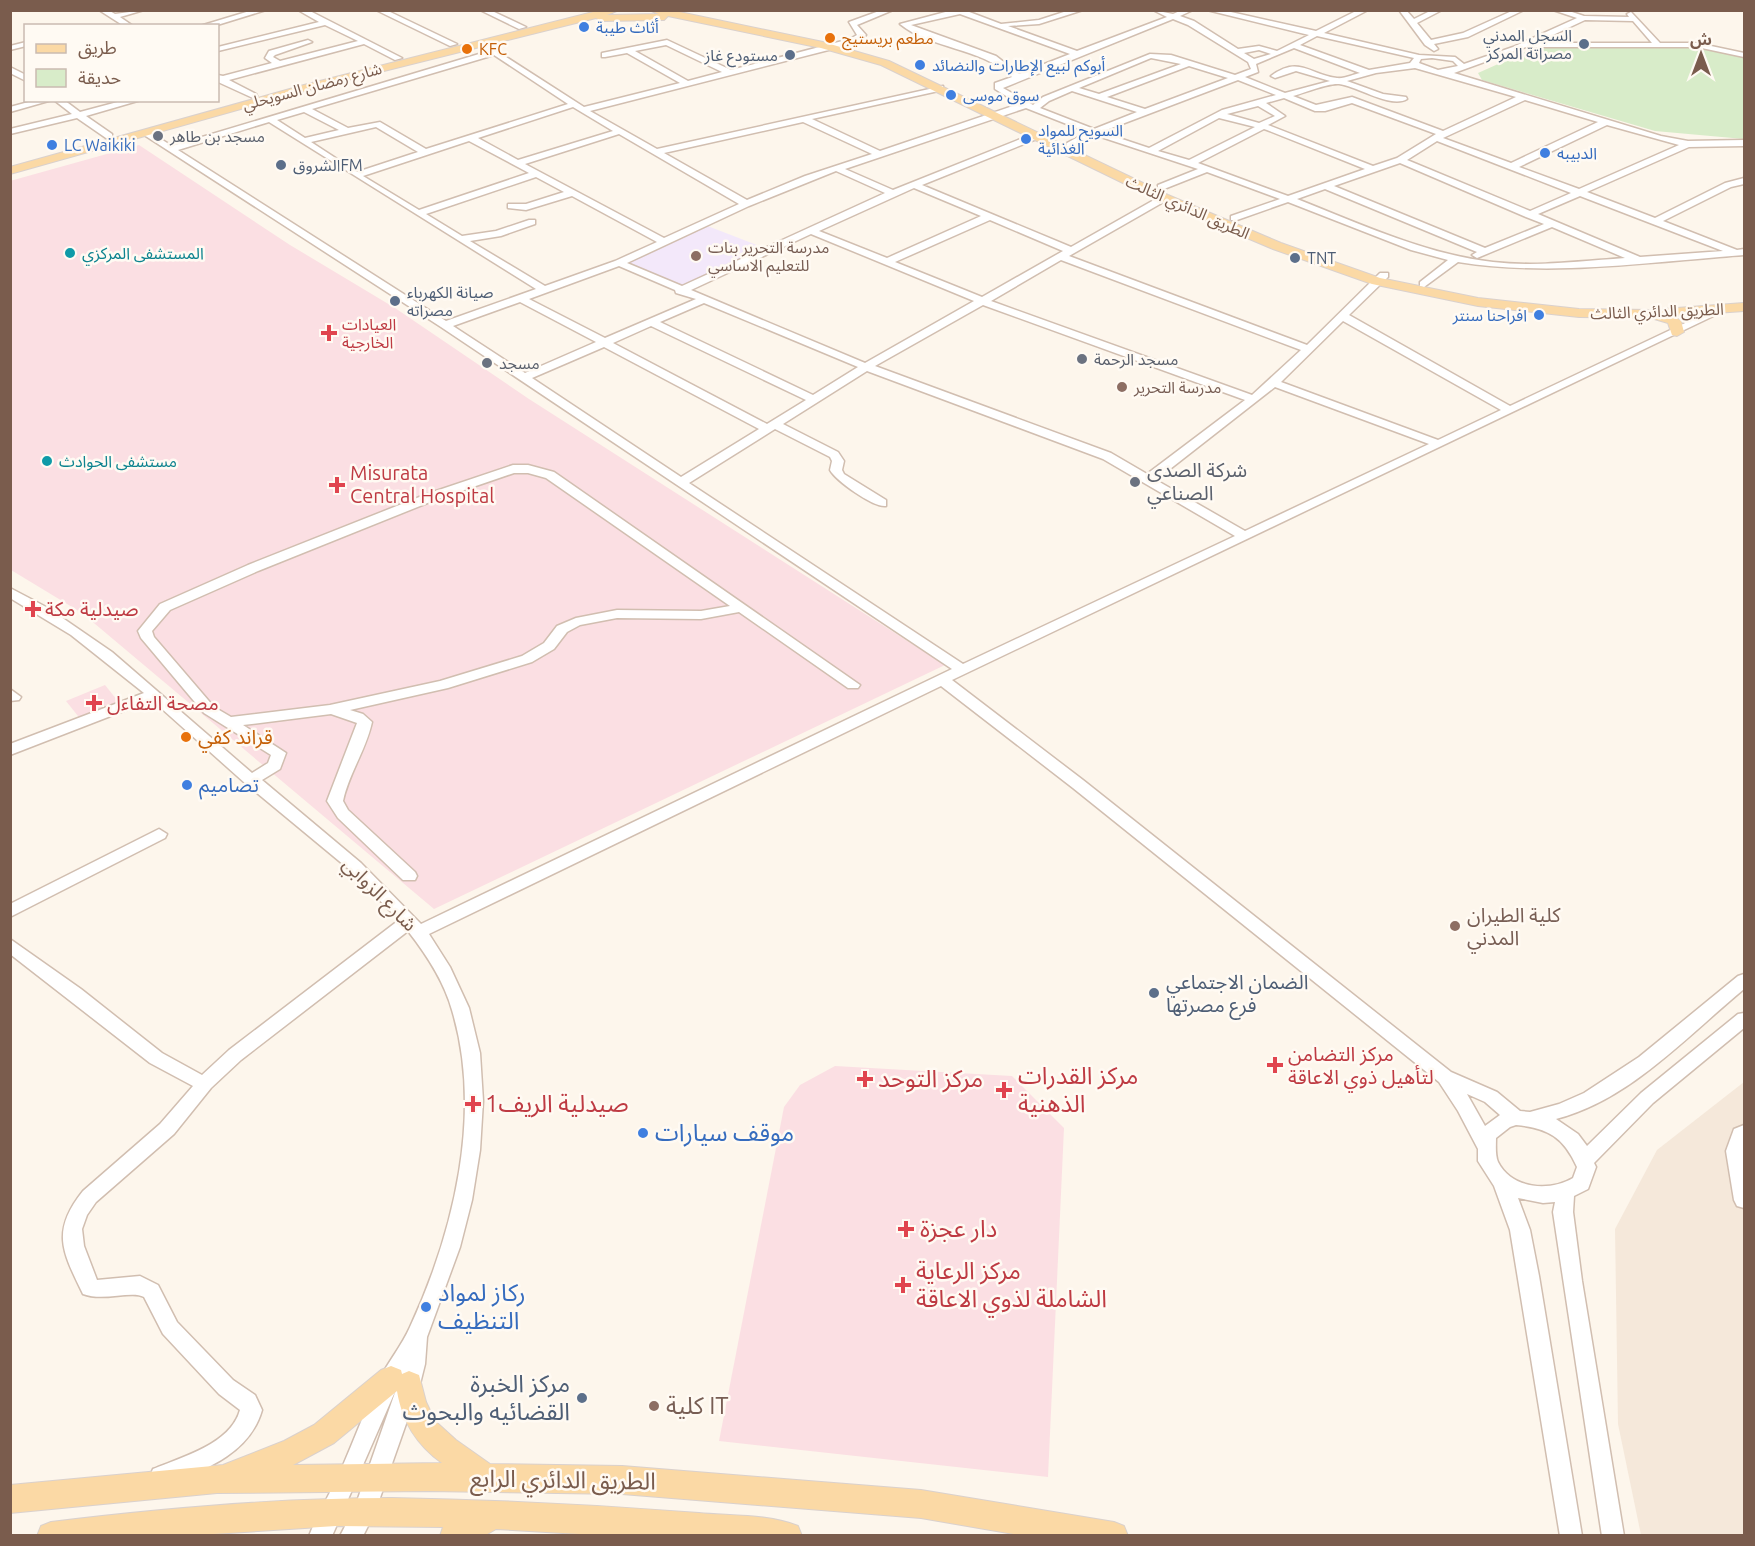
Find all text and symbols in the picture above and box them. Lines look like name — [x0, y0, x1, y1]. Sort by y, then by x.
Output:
place label: أثاث طيبة — [596, 18, 659, 36]
marker: أثاث طيبة — [577, 20, 591, 34]
legend — [24, 24, 219, 102]
north arrow — [1671, 24, 1731, 84]
place label: السجل المدني مصراتة المركز — [1483, 26, 1572, 63]
place label: مطعم بريستيج — [842, 29, 934, 51]
text: ش — [1690, 30, 1712, 49]
marker: مطعم بريستيج — [823, 31, 837, 45]
text: طريق — [78, 37, 117, 59]
marker: السجل المدني مصراتة المركز — [1577, 37, 1591, 51]
place label: KFC — [479, 40, 507, 58]
marker: KFC — [460, 42, 474, 56]
place label: مستودع غاز — [703, 46, 778, 68]
marker: مستودع غاز — [783, 48, 797, 62]
place label: أبوكم لبيع الإطارات والنضائد — [932, 56, 1105, 78]
marker: أبوكم لبيع الإطارات والنضائد — [913, 58, 927, 72]
street label: شارع رمضان السويحلي — [240, 59, 385, 117]
text: حديقة — [78, 67, 121, 87]
place label: سوق موسى — [963, 86, 1039, 105]
marker: سوق موسى — [944, 88, 958, 102]
place label: السويح للمواد الغذائية — [1038, 121, 1123, 157]
place label: مسجد بن طاهر — [169, 127, 265, 146]
marker: مسجد بن طاهر — [151, 129, 165, 143]
marker: السويح للمواد الغذائية — [1019, 132, 1033, 146]
place label: LC Waikiki — [64, 136, 136, 154]
marker: LC Waikiki — [45, 138, 59, 152]
place label: الدبيبه — [1557, 144, 1597, 162]
marker: الدبيبه — [1538, 146, 1552, 160]
place label: الشروقFM — [293, 156, 363, 175]
marker: الشروقFM — [274, 158, 288, 172]
street label: الطريق الدائري الثالث — [1122, 172, 1253, 246]
place label: مدرسة التحرير بنات للتعليم الاساسي — [708, 238, 829, 278]
place label: المستشفى المركزي — [82, 244, 204, 266]
marker: المستشفى المركزي — [63, 246, 77, 260]
marker: مدرسة التحرير بنات للتعليم الاساسي — [689, 249, 703, 263]
place label: TNT — [1307, 249, 1336, 267]
marker: TNT — [1288, 251, 1302, 265]
place label: صيانة الكهرباء مصراته — [407, 283, 493, 320]
marker: صيانة الكهرباء مصراته — [388, 294, 402, 308]
street label: الطريق الدائري الثالث — [1590, 300, 1724, 326]
place label: افراحنا سنتر — [1452, 306, 1527, 325]
marker: افراحنا سنتر — [1532, 308, 1546, 322]
place label: العيادات الخارجية — [342, 315, 396, 352]
marker: العيادات الخارجية — [320, 324, 338, 342]
place label: مسجد الرحمة — [1094, 350, 1178, 369]
marker: مسجد الرحمة — [1075, 352, 1089, 366]
place label: مسجد — [499, 354, 540, 372]
marker: مسجد — [480, 356, 494, 370]
place label: مدرسة التحرير — [1133, 378, 1221, 397]
marker: مدرسة التحرير — [1115, 380, 1129, 394]
place label: مستشفى الحوادث — [59, 452, 177, 471]
marker: مستشفى الحوادث — [40, 454, 54, 468]
place label: شركة الصدى الصناعي — [1147, 458, 1247, 509]
place label: Misurata Central Hospital — [350, 461, 494, 507]
marker: شركة الصدى الصناعي — [1128, 475, 1142, 489]
marker: Misurata Central Hospital — [328, 476, 346, 494]
place label: صيدلية مكة — [45, 597, 139, 620]
marker: صيدلية مكة — [26, 602, 40, 616]
place label: مصحة التفاءل — [107, 691, 219, 715]
marker: مصحة التفاءل — [85, 694, 103, 712]
place label: قراند كفي — [198, 725, 273, 753]
marker: قراند كفي — [179, 730, 193, 744]
place label: تصاميم — [199, 773, 259, 800]
marker: تصاميم — [180, 778, 194, 792]
street label: شارع الزوابي — [335, 852, 422, 939]
place label: كلية الطيران المدني — [1467, 903, 1561, 954]
marker: كلية الطيران المدني — [1448, 919, 1462, 933]
place label: الضمان الاجتماعي فرع مصرتها — [1166, 970, 1308, 1020]
marker: الضمان الاجتماعي فرع مصرتها — [1147, 986, 1161, 1000]
place label: مركز التضامن لتأهيل ذوي الاعاقة — [1288, 1042, 1434, 1093]
marker: مركز التضامن لتأهيل ذوي الاعاقة — [1266, 1056, 1284, 1074]
place label: مركز القدرات الذهنية — [1018, 1062, 1138, 1117]
place label: مركز التوحد — [878, 1065, 983, 1093]
marker: مركز التوحد — [856, 1070, 874, 1088]
marker: مركز القدرات الذهنية — [995, 1081, 1013, 1099]
place label: صيدلية الريف1 — [485, 1090, 629, 1118]
marker: صيدلية الريف1 — [466, 1097, 480, 1111]
place label: موقف سيارات — [655, 1119, 794, 1147]
marker: موقف سيارات — [636, 1126, 650, 1140]
place label: دار عجزة — [920, 1215, 997, 1243]
marker: دار عجزة — [897, 1220, 915, 1238]
place label: مركز الرعاية الشاملة لذوي الاعاقة — [916, 1257, 1107, 1318]
marker: مركز الرعاية الشاملة لذوي الاعاقة — [894, 1276, 912, 1294]
place label: ركاز لمواد التنظيف — [438, 1279, 526, 1334]
marker: ركاز لمواد التنظيف — [419, 1300, 433, 1314]
place label: مركز الخبرة القضائيه والبحوث — [402, 1370, 570, 1426]
marker: مركز الخبرة القضائيه والبحوث — [575, 1391, 589, 1405]
place label: كلية IT — [666, 1392, 729, 1419]
marker: كلية IT — [647, 1399, 661, 1413]
street label: الطريق الدائري الرابع — [470, 1464, 656, 1500]

